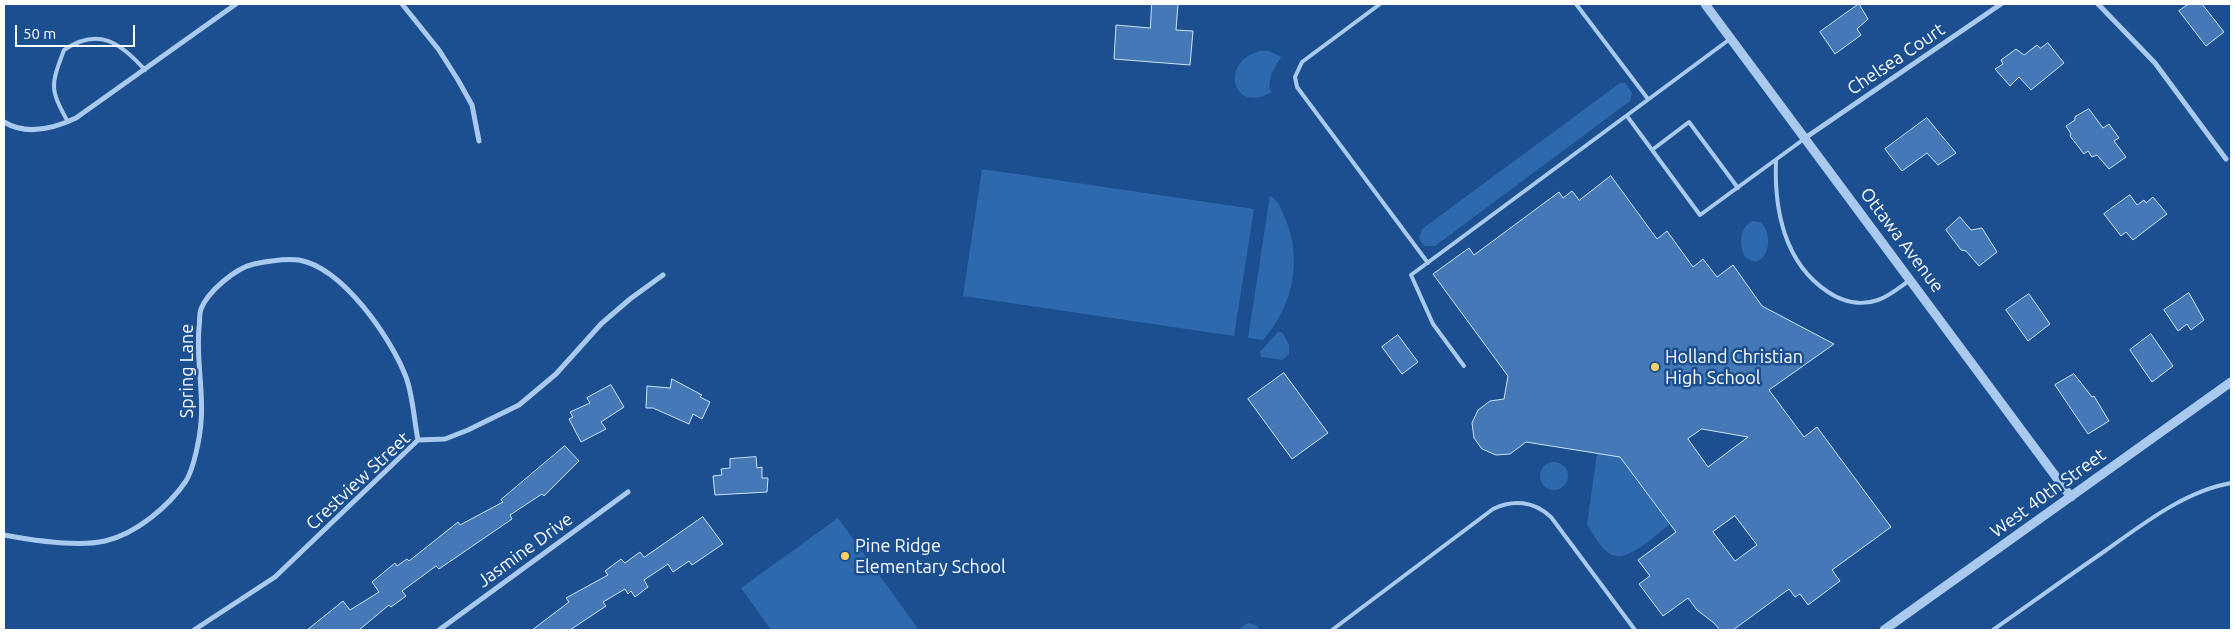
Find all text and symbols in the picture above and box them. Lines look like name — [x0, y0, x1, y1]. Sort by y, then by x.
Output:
scale bar — [18, 15, 138, 47]
street label: Chelsea Court — [1843, 19, 1949, 99]
text: 50 m — [23, 25, 56, 42]
street label: Ottawa Avenue — [1856, 183, 1948, 297]
street label: Spring Lane — [176, 324, 198, 418]
place label: Holland Christian High School — [1665, 346, 1803, 388]
marker: Holland Christian High School — [1649, 361, 1661, 373]
street label: Crestview Street — [302, 427, 414, 535]
street label: West 40th Street — [1986, 444, 2110, 542]
street label: Jasmine Drive — [473, 508, 577, 592]
place label: Pine Ridge Elementary School — [855, 535, 1006, 578]
marker: Pine Ridge Elementary School — [839, 550, 851, 562]

